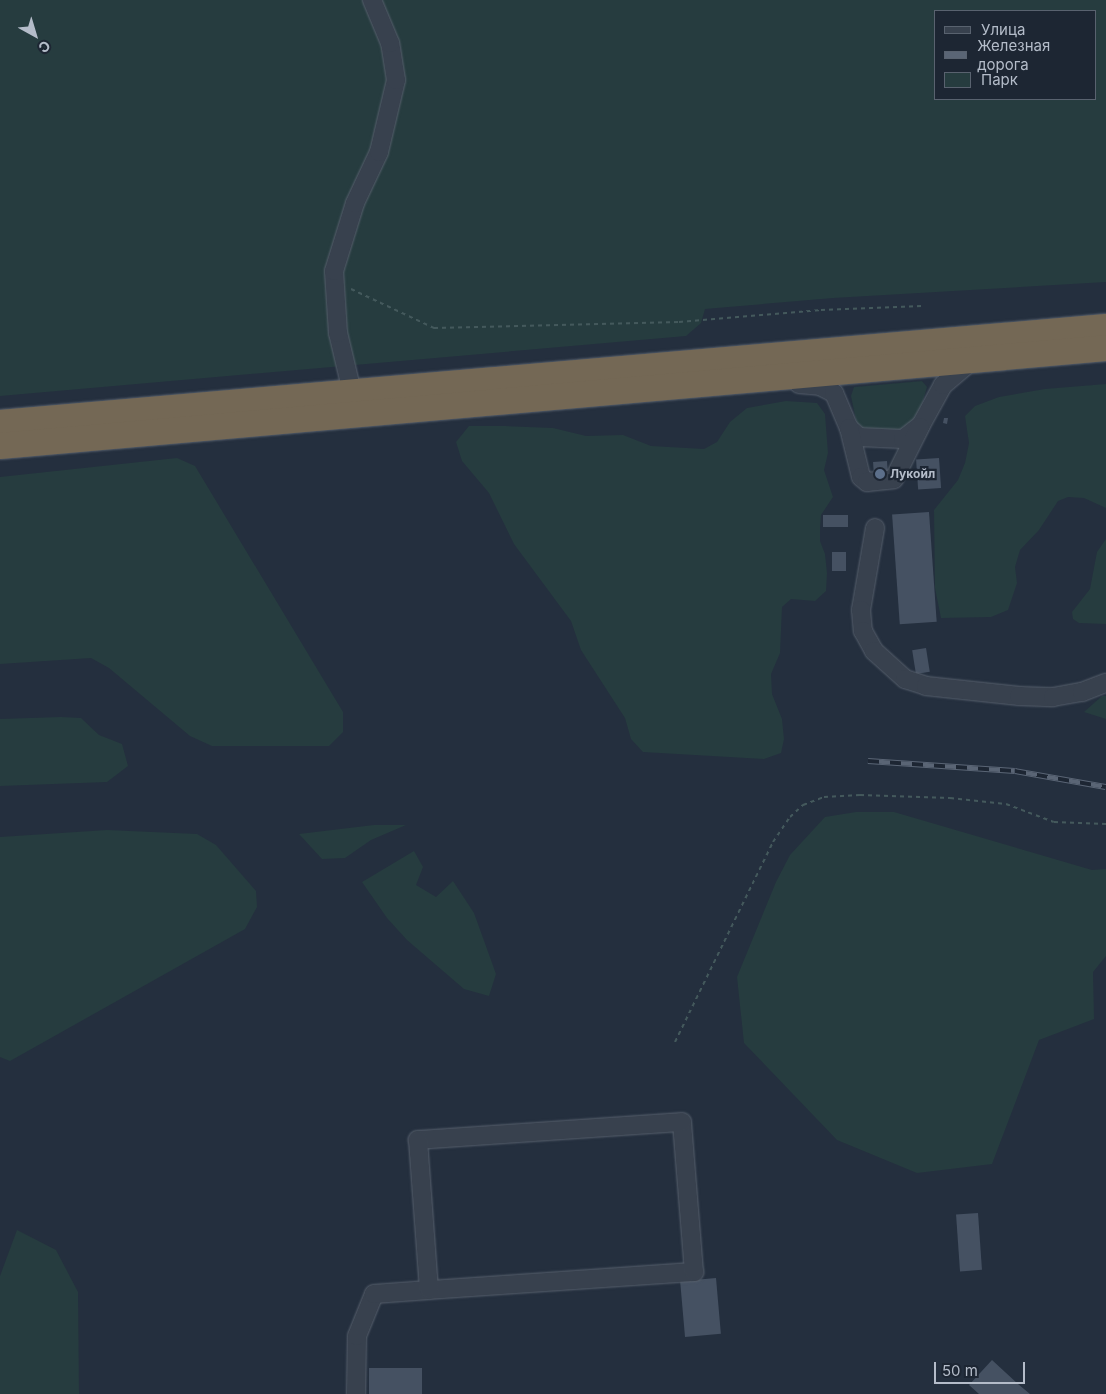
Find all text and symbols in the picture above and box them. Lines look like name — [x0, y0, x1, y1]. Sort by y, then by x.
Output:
north arrow — [10, 10, 60, 60]
legend — [934, 10, 1096, 100]
text: Улица — [981, 20, 1025, 39]
text: Железная дорога — [977, 36, 1050, 74]
text: С — [35, 37, 54, 57]
text: Парк — [981, 70, 1018, 89]
place label: Лукойл — [890, 467, 935, 481]
marker: Лукойл — [874, 468, 886, 480]
scale bar — [936, 1352, 1027, 1384]
text: 50 m — [942, 1361, 978, 1380]

